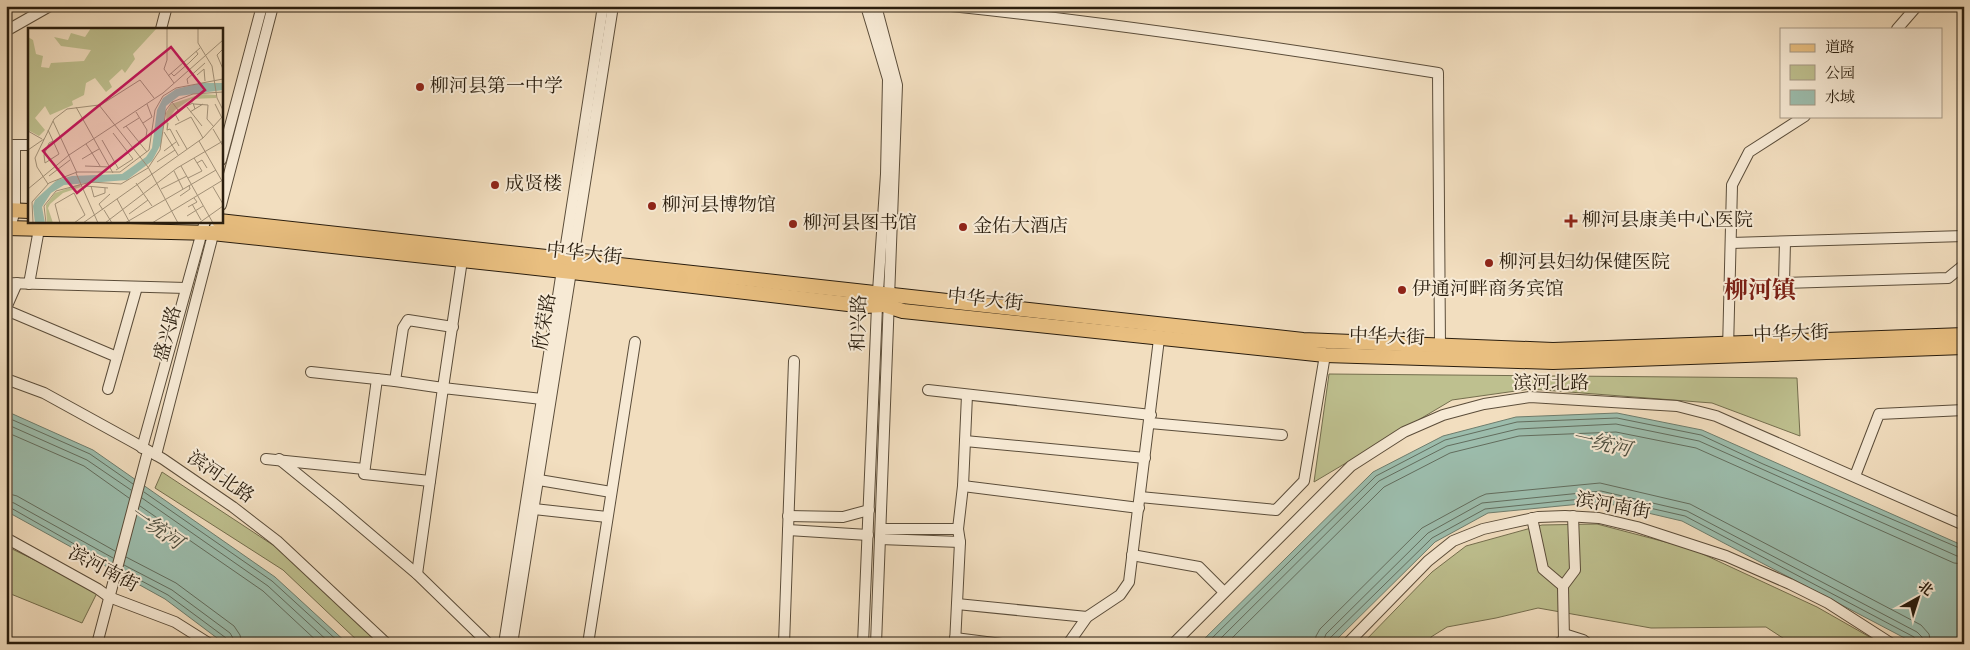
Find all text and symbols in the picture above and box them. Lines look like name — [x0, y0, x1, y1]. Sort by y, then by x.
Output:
inset map — [28, 28, 222, 222]
legend — [1780, 28, 1942, 118]
text: 道路 — [1825, 38, 1855, 59]
text: 公园 — [1825, 64, 1855, 85]
place label: 柳河县第一中学 — [430, 74, 563, 101]
marker: 柳河县第一中学 — [414, 81, 426, 93]
text: 水域 — [1825, 88, 1855, 109]
place label: 成贤楼 — [505, 172, 562, 199]
marker: 成贤楼 — [489, 179, 501, 191]
place label: 柳河县博物馆 — [662, 193, 776, 220]
marker: 柳河县博物馆 — [646, 200, 658, 212]
place label: 柳河县康美中心医院 — [1582, 208, 1753, 235]
place label: 柳河县图书馆 — [803, 211, 917, 238]
place label: 金佑大酒店 — [973, 214, 1068, 241]
marker: 柳河县康美中心医院 — [1564, 214, 1578, 228]
marker: 柳河县图书馆 — [787, 218, 799, 230]
marker: 金佑大酒店 — [957, 221, 969, 233]
street label: 中华大街 — [545, 238, 623, 272]
place label: 柳河县妇幼保健医院 — [1499, 250, 1670, 277]
marker: 柳河县妇幼保健医院 — [1483, 257, 1495, 269]
district label: 柳河镇 — [1724, 275, 1796, 309]
place label: 伊通河畔商务宾馆 — [1412, 277, 1564, 304]
street label: 中华大街 — [946, 284, 1024, 318]
marker: 伊通河畔商务宾馆 — [1396, 284, 1408, 296]
street label: 欣荣路 — [528, 292, 564, 352]
street label: 和兴路 — [846, 294, 874, 352]
street label: 盛兴路 — [149, 303, 189, 365]
street label: 中华大街 — [1753, 320, 1829, 350]
street label: 中华大街 — [1349, 323, 1425, 353]
street label: 滨河北路 — [1513, 371, 1589, 398]
water label: 一统河 — [1569, 424, 1636, 467]
street label: 滨河北路 — [181, 445, 259, 511]
street label: 滨河南街 — [1573, 487, 1653, 527]
water label: 一统河 — [122, 500, 190, 560]
street label: 滨河南街 — [63, 540, 143, 600]
north arrow — [1892, 572, 1942, 622]
text: 北 — [1913, 577, 1937, 602]

